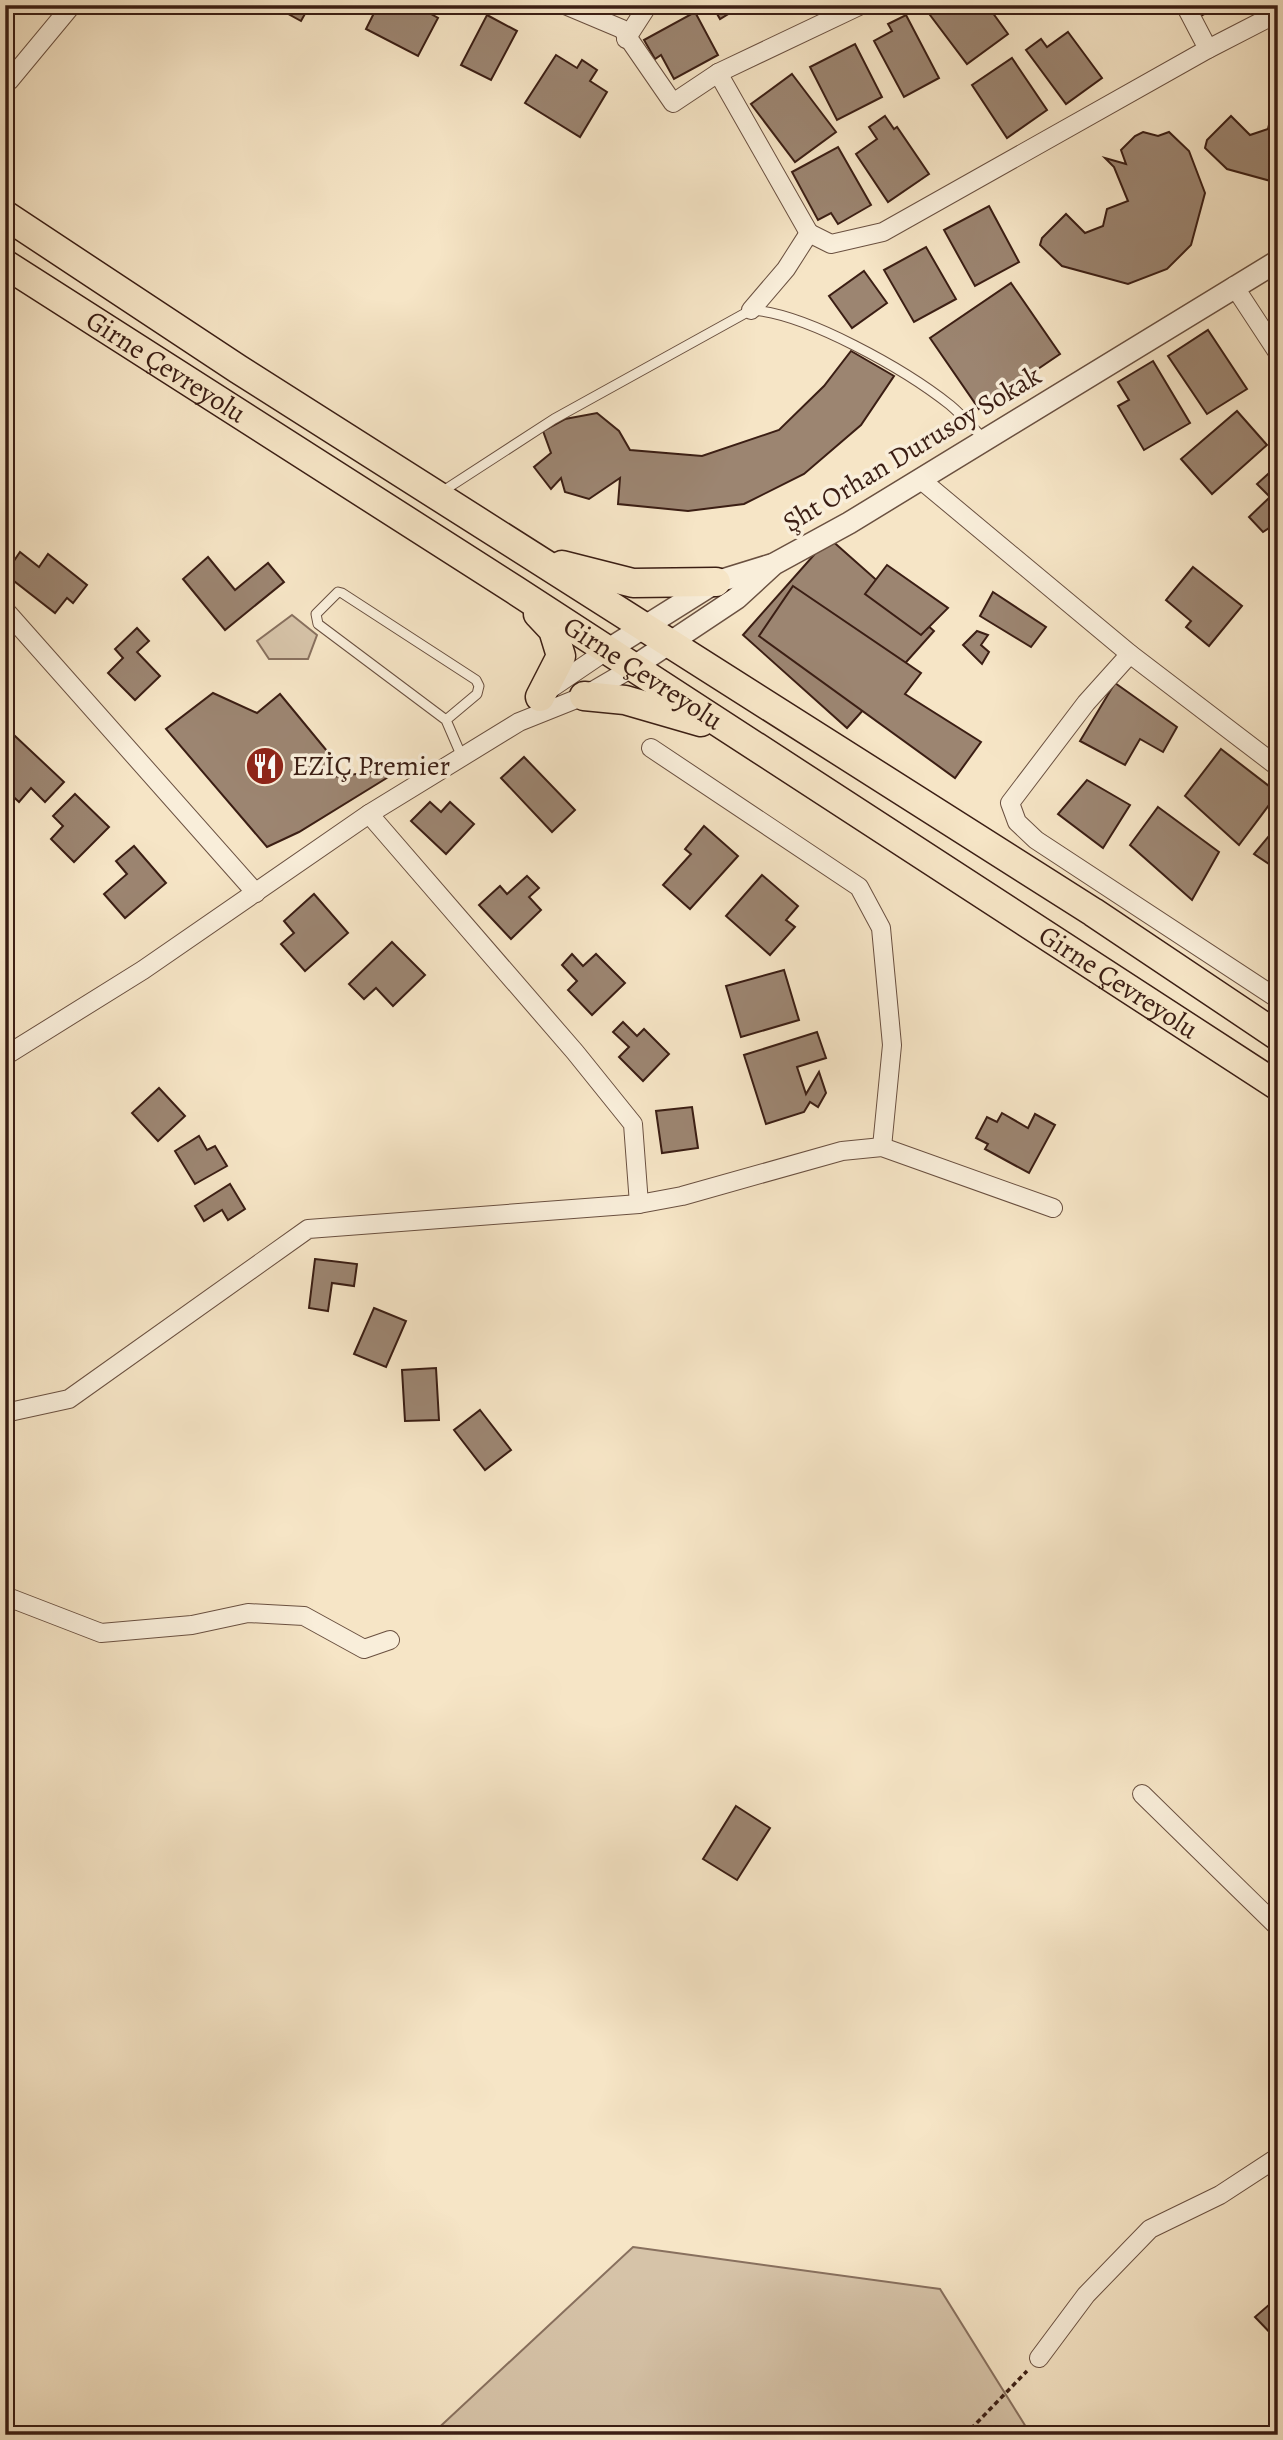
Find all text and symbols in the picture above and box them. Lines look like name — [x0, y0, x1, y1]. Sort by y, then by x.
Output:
street label: Girne Çevreyolu — [79, 302, 254, 433]
street label: Şht Orhan Durusoy Sokak — [776, 357, 1048, 541]
street label: Girne Çevreyolu — [556, 607, 731, 740]
restaurant icon: EZİÇ Premier — [244, 745, 286, 787]
place label: EZİÇ Premier — [292, 747, 451, 785]
street label: Girne Çevreyolu — [1031, 916, 1206, 1049]

